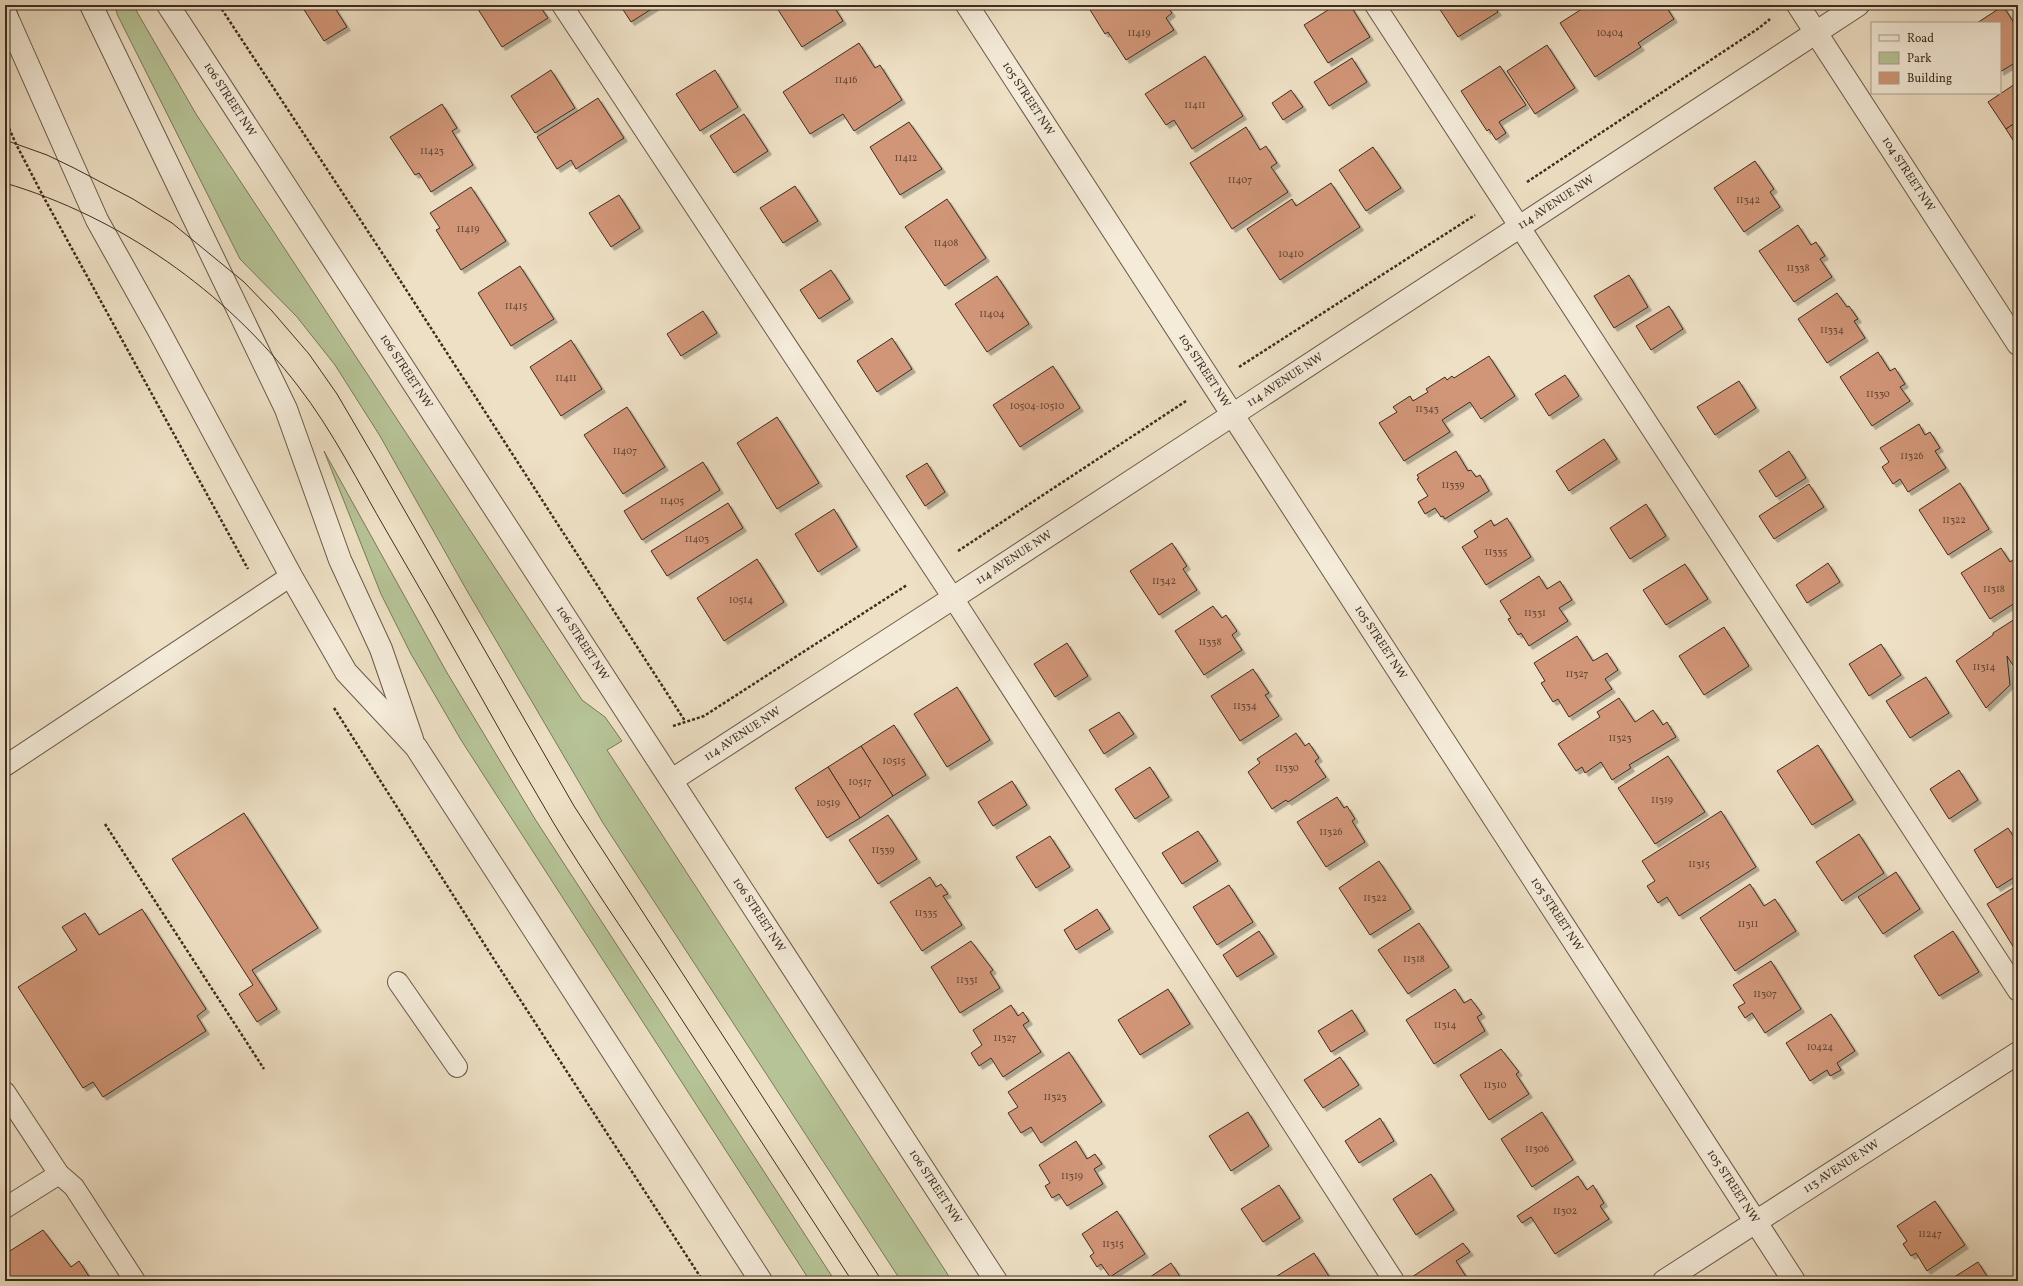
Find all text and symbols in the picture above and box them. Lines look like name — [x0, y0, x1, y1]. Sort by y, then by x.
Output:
legend — [1871, 22, 2001, 94]
house number: 11419 — [1128, 26, 1150, 40]
house number: 10404 — [1596, 26, 1624, 40]
text: Road — [1907, 31, 1934, 47]
text: Park — [1907, 51, 1932, 67]
street label: 106 STREET NW — [199, 59, 260, 140]
street label: 105 STREET NW — [998, 59, 1058, 139]
text: Building — [1907, 71, 1952, 87]
house number: 11416 — [835, 73, 857, 87]
house number: 11411 — [1184, 98, 1206, 112]
street label: 104 STREET NW — [1878, 134, 1938, 215]
house number: 11423 — [420, 144, 444, 158]
house number: 11412 — [895, 151, 917, 165]
street label: 114 AVENUE NW — [1515, 172, 1598, 234]
house number: 11407 — [1228, 173, 1252, 187]
house number: 11342 — [1736, 193, 1760, 207]
house number: 11419 — [457, 222, 479, 236]
house number: 11408 — [934, 236, 958, 250]
house number: 10410 — [1278, 247, 1304, 261]
house number: 11338 — [1786, 261, 1810, 275]
house number: 11415 — [505, 299, 527, 313]
house number: 11404 — [979, 307, 1005, 321]
house number: 11334 — [1820, 323, 1844, 337]
street label: 106 STREET NW — [376, 331, 436, 412]
street label: 105 STREET NW — [1174, 331, 1234, 411]
street label: 114 AVENUE NW — [1244, 349, 1327, 411]
house number: 11411 — [555, 371, 577, 385]
house number: 11330 — [1866, 387, 1890, 401]
house number: 10504-10510 — [1010, 399, 1064, 413]
house number: 11343 — [1415, 402, 1439, 416]
house number: 11407 — [613, 444, 637, 458]
house number: 11326 — [1900, 449, 1924, 463]
house number: 11339 — [1442, 478, 1464, 492]
house number: 11405 — [660, 494, 684, 508]
house number: 11322 — [1942, 513, 1966, 527]
street label: 114 AVENUE NW — [973, 527, 1056, 589]
house number: 11403 — [685, 532, 709, 546]
house number: 11335 — [1485, 545, 1508, 559]
house number: 11342 — [1152, 574, 1176, 588]
house number: 11318 — [1983, 582, 2005, 596]
house number: 10514 — [729, 593, 753, 607]
street label: 106 STREET NW — [552, 603, 612, 684]
street label: 105 STREET NW — [1350, 603, 1410, 683]
house number: 11331 — [1524, 606, 1546, 620]
house number: 11338 — [1198, 635, 1222, 649]
house number: 11314 — [1973, 660, 1995, 674]
house number: 11327 — [1566, 667, 1589, 681]
house number: 11334 — [1233, 699, 1257, 713]
street label: 114 AVENUE NW — [701, 704, 784, 765]
house number: 11323 — [1608, 731, 1632, 745]
house number: 10515 — [882, 754, 906, 768]
house number: 11330 — [1275, 761, 1299, 775]
house number: 10517 — [848, 775, 872, 789]
house number: 11319 — [1651, 793, 1673, 807]
house number: 10519 — [816, 796, 840, 810]
house number: 11326 — [1319, 825, 1343, 839]
house number: 11339 — [872, 843, 894, 857]
house number: 11315 — [1688, 857, 1710, 871]
street label: 106 STREET NW — [729, 875, 789, 956]
street label: 105 STREET NW — [1527, 875, 1586, 955]
house number: 11322 — [1363, 891, 1387, 905]
house number: 11335 — [915, 906, 938, 920]
house number: 11311 — [1738, 917, 1758, 931]
house number: 11318 — [1403, 952, 1425, 966]
house number: 11331 — [956, 973, 978, 987]
house number: 11307 — [1753, 987, 1777, 1001]
house number: 11314 — [1434, 1018, 1456, 1032]
house number: 11327 — [994, 1031, 1017, 1045]
house number: 10424 — [1807, 1040, 1833, 1054]
house number: 11310 — [1484, 1078, 1506, 1092]
house number: 11323 — [1043, 1090, 1067, 1104]
street label: 113 AVENUE NW — [1800, 1136, 1883, 1197]
house number: 11306 — [1525, 1142, 1549, 1156]
street label: 105 STREET NW — [1703, 1146, 1763, 1227]
street label: 106 STREET NW — [905, 1147, 965, 1227]
house number: 11319 — [1061, 1169, 1083, 1183]
house number: 11302 — [1553, 1204, 1577, 1218]
house number: 11247 — [1918, 1227, 1942, 1241]
house number: 11315 — [1102, 1237, 1124, 1251]

